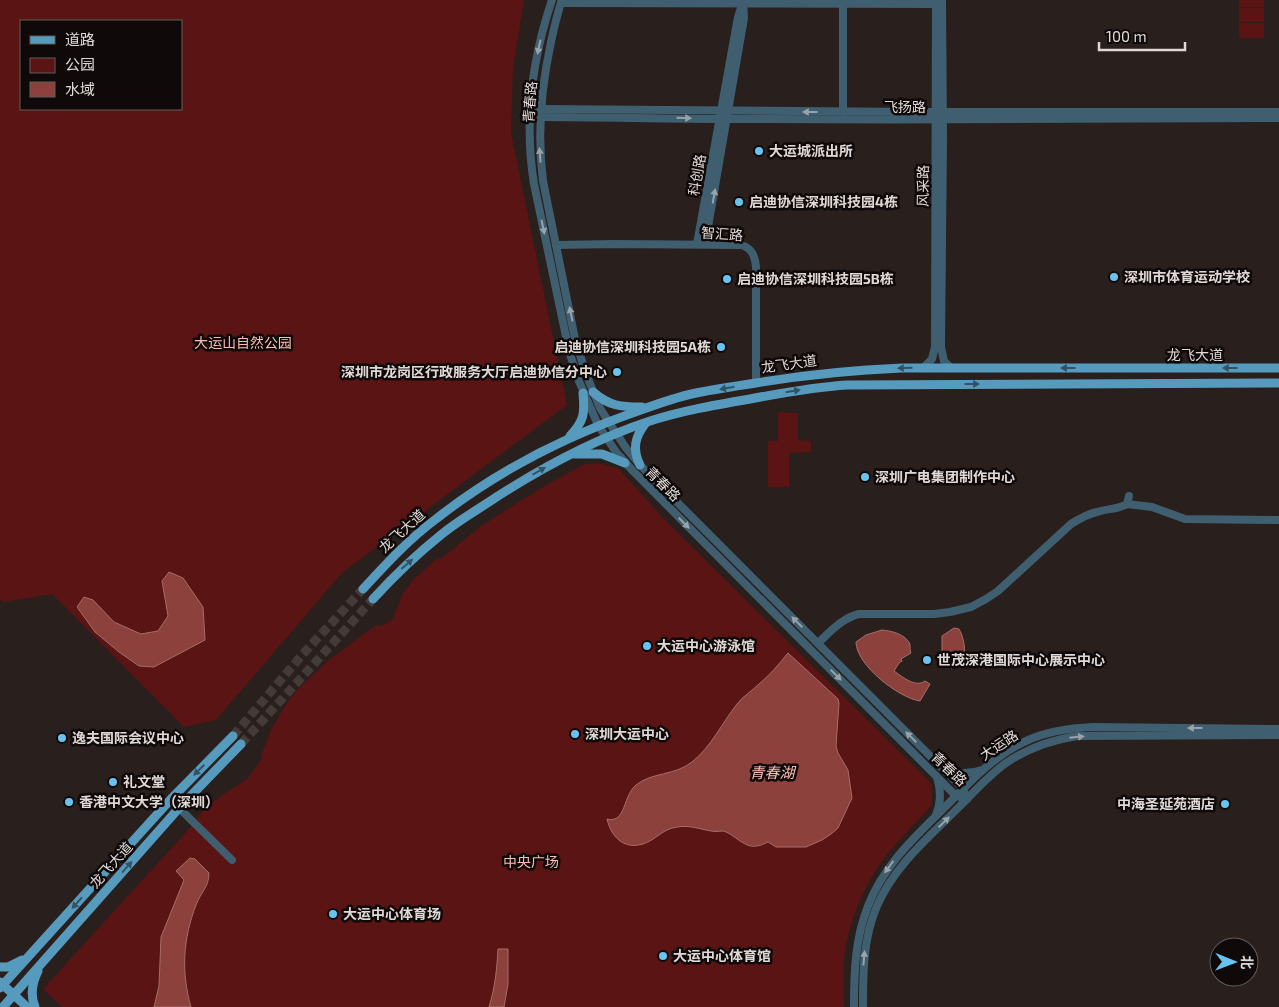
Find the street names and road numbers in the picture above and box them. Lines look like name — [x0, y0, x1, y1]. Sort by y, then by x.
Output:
street label: 青春路 — [519, 80, 540, 124]
street label: 飞扬路 — [884, 98, 926, 115]
street label: 科创路 — [684, 153, 709, 197]
street label: 风采路 — [914, 165, 931, 207]
street label: 智汇路 — [700, 224, 744, 243]
street label: 龙飞大道 — [1167, 346, 1223, 363]
street label: 龙飞大道 — [760, 351, 818, 376]
street label: 青春路 — [642, 463, 684, 505]
street label: 龙飞大道 — [375, 506, 428, 556]
street label: 大运路 — [976, 726, 1021, 763]
street label: 青春路 — [928, 748, 970, 789]
street label: 龙飞大道 — [86, 838, 136, 891]

